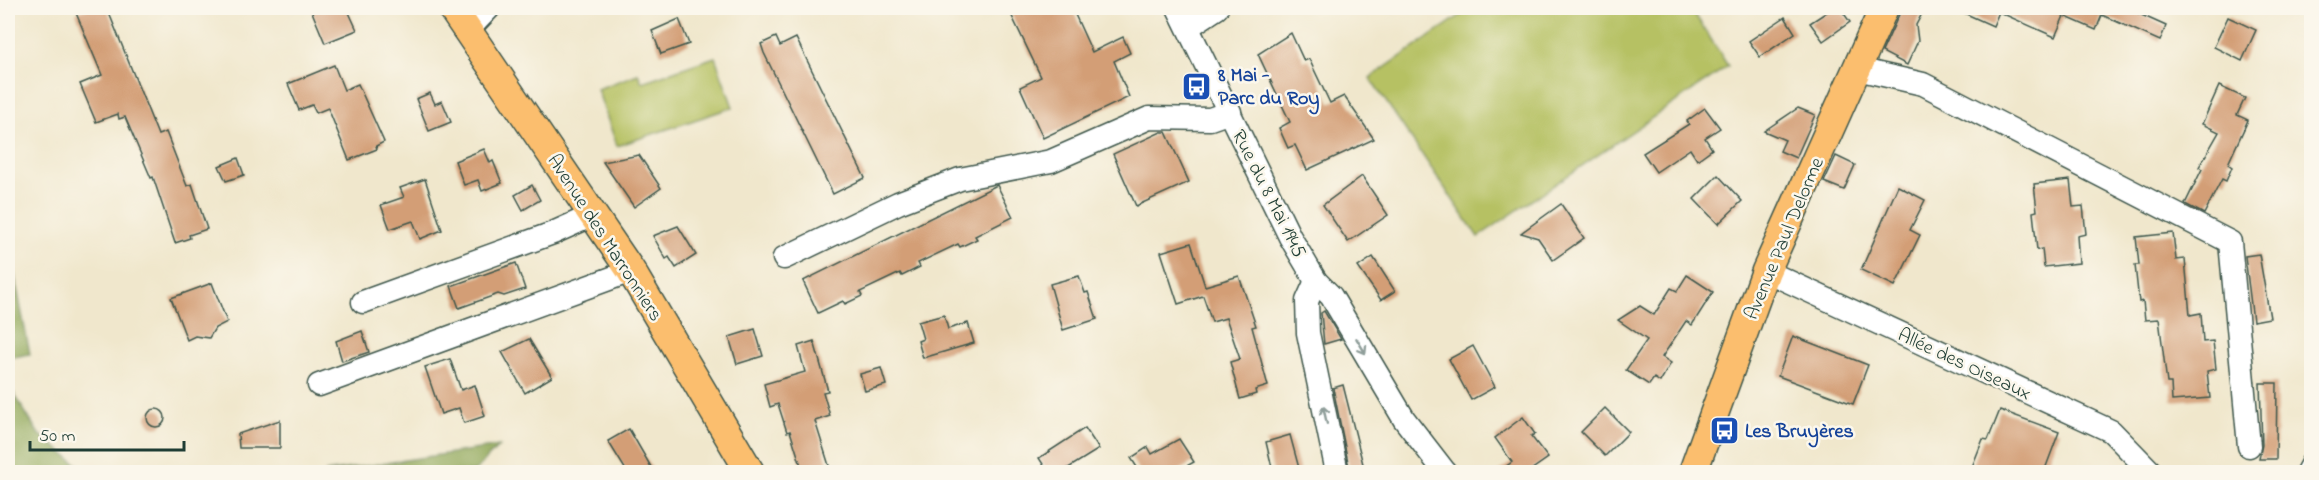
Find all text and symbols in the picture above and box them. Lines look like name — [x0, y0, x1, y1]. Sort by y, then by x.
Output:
place label: 8 Mai - Parc du Roy — [1217, 62, 1319, 115]
bus stop icon: 8 Mai - Parc du Roy — [1181, 70, 1213, 102]
street label: Rue du 8 Mai 1945 — [1223, 125, 1312, 263]
street label: Avenue des Marronniers — [539, 149, 669, 328]
street label: Avenue Paul Delorme — [1738, 153, 1833, 325]
street label: Allée des Oiseaux — [1892, 322, 2036, 409]
one-way arrow — [1355, 337, 1367, 354]
one-way arrow — [1319, 406, 1330, 425]
scale bar — [30, 414, 184, 452]
bus stop icon: Les Bruyères — [1708, 414, 1740, 446]
place label: Les Bruyères — [1745, 418, 1854, 448]
text: 50 m — [39, 424, 76, 450]

